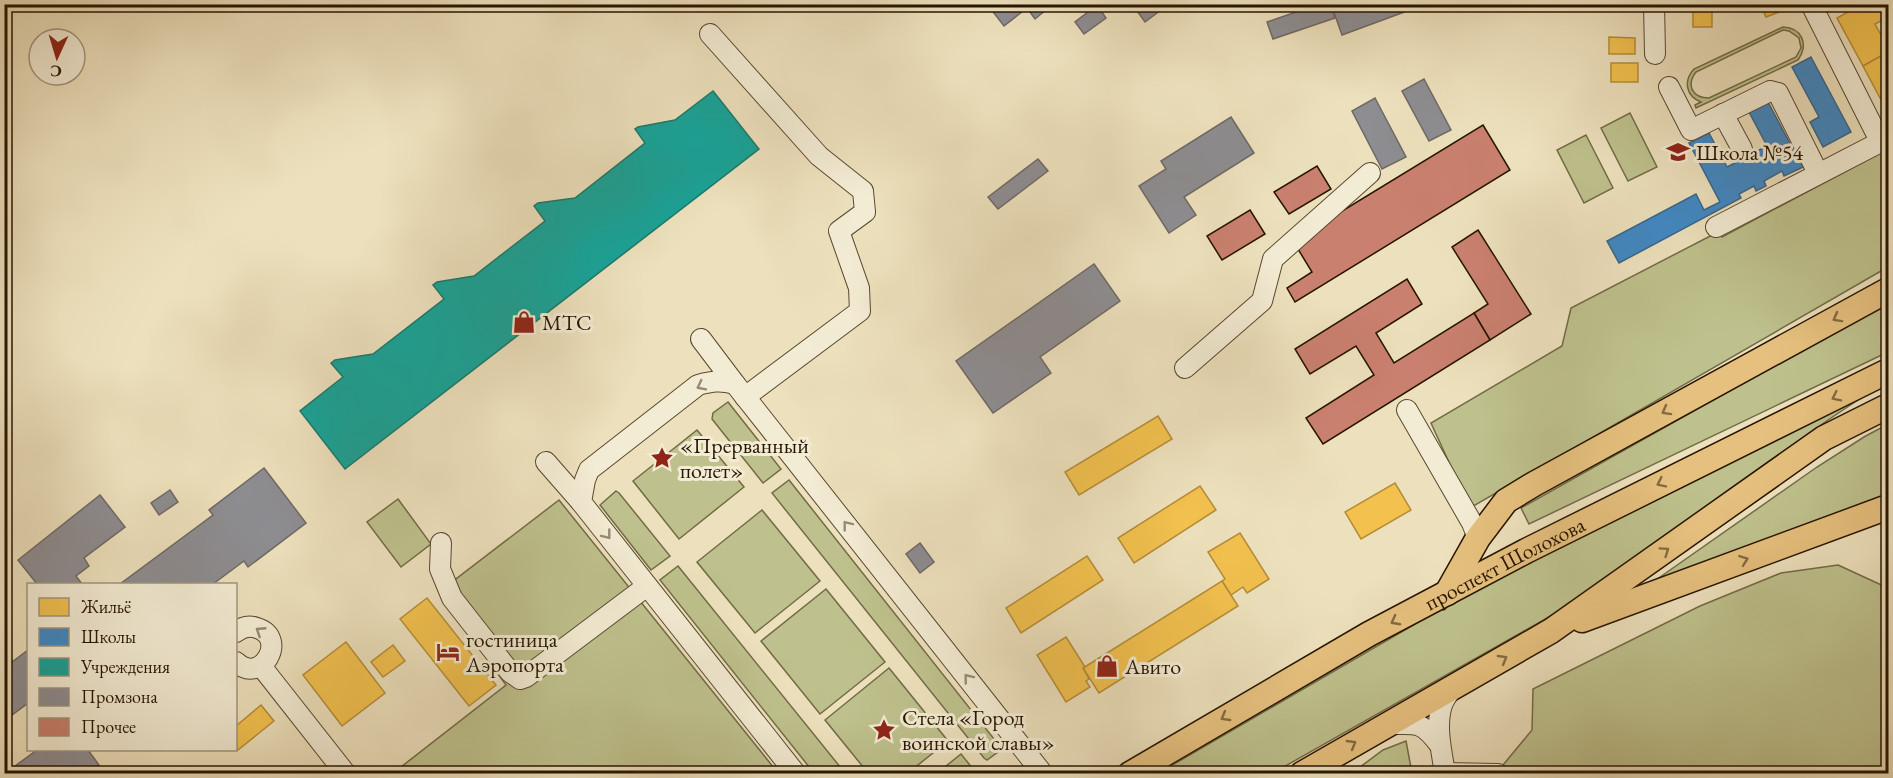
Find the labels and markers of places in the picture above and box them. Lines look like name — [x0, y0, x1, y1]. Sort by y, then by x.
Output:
place label: Школа №54 — [1696, 138, 1804, 167]
school or university icon: Школа №54 — [1665, 139, 1691, 165]
place label: МТС — [542, 308, 592, 337]
shop icon: МТС — [511, 309, 537, 335]
place label: «Пpepвaнный пoлeт» — [680, 431, 809, 485]
place icon: «Пpepвaнный пoлeт» — [649, 445, 675, 471]
place label: гостиница Аэропорта — [465, 625, 564, 679]
hotel icon: гостиница Аэропорта — [435, 639, 461, 665]
place label: Авито — [1124, 652, 1181, 681]
shop icon: Авито — [1094, 653, 1120, 679]
place label: Стела «Город воинской славы» — [902, 703, 1055, 757]
place icon: Стела «Город воинской славы» — [871, 717, 897, 743]

